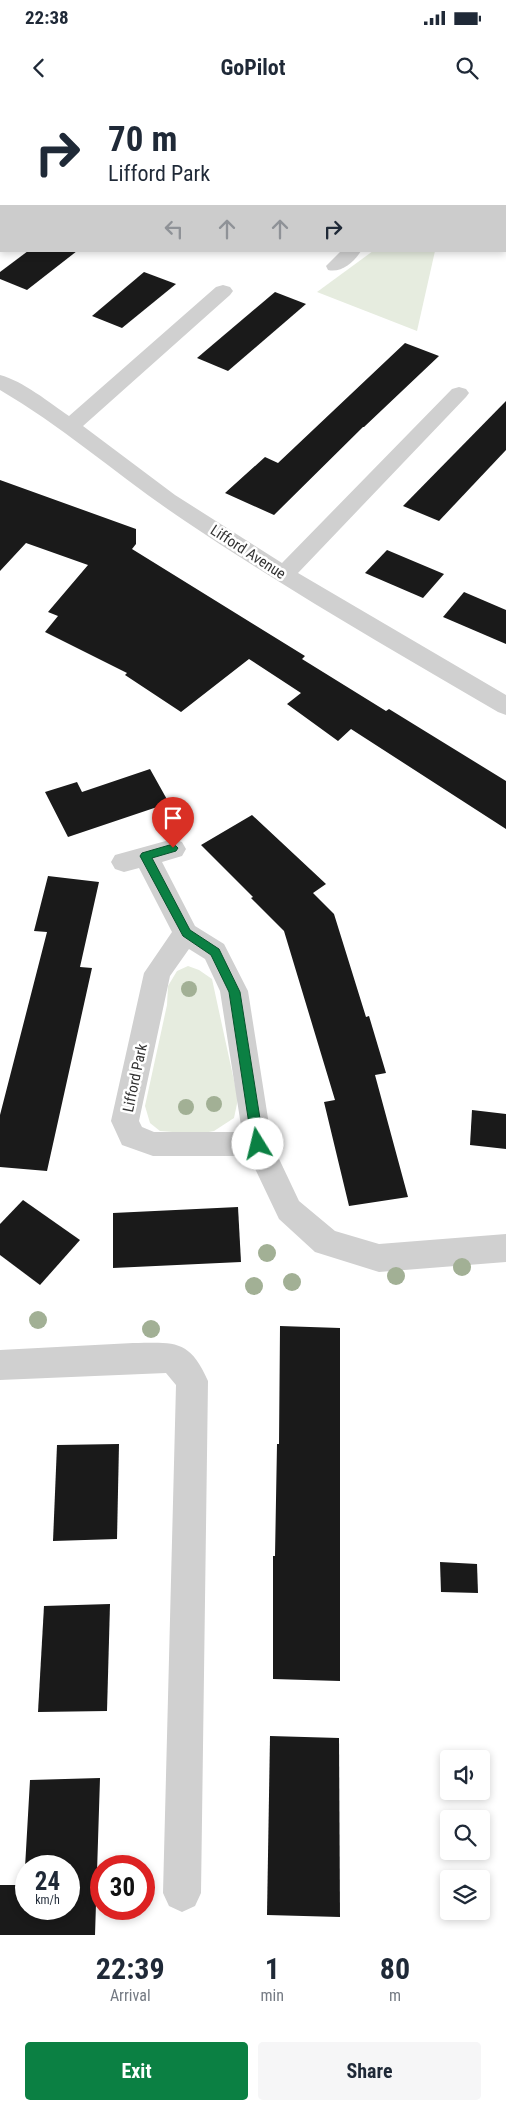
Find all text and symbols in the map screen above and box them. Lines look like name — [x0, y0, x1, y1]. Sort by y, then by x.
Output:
text: 22:38 — [25, 6, 69, 29]
icon: back — [25, 54, 53, 82]
icon: search — [453, 54, 481, 82]
text: GoPilot — [220, 55, 286, 80]
text: 70 m — [108, 119, 177, 160]
icon: right — [25, 120, 90, 185]
text: Lifford Park — [108, 161, 210, 186]
icon: left — [160, 215, 188, 243]
icon: ahead — [213, 215, 241, 243]
icon: ahead — [266, 215, 294, 243]
icon: right — [319, 215, 347, 243]
street label: Lifford Avenue — [207, 521, 289, 583]
pin — [152, 797, 194, 848]
icon: arrive — [159, 804, 187, 832]
street label: Lifford Park — [119, 1042, 151, 1114]
position arrow — [231, 1117, 283, 1169]
map controls — [440, 1750, 490, 1920]
button: sound — [440, 1750, 490, 1800]
button: search — [440, 1810, 490, 1860]
speed limit sign: 30 — [90, 1855, 155, 1920]
text: 24 — [35, 1867, 60, 1896]
button: layers — [440, 1870, 490, 1920]
text: km/h — [35, 1893, 60, 1907]
text: 22:39 — [96, 1951, 165, 1986]
text: 1 — [265, 1951, 280, 1986]
text: 80 — [380, 1951, 410, 1986]
text: Arrival — [110, 1986, 151, 2005]
text: min — [261, 1986, 284, 2005]
text: m — [389, 1986, 401, 2005]
button: Exit — [25, 2042, 248, 2100]
button: Share — [258, 2042, 481, 2100]

